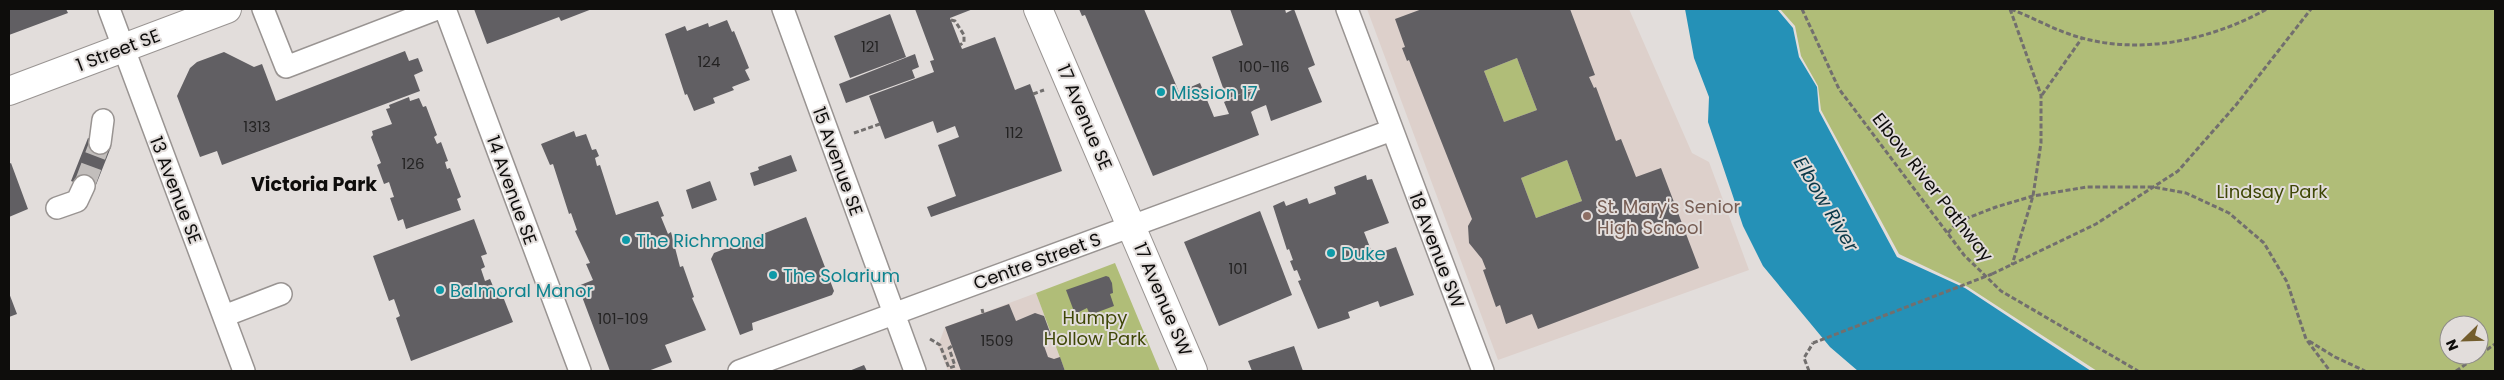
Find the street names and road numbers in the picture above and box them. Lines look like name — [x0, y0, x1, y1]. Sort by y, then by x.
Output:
street label: 1 Street SE — [72, 23, 164, 77]
street label: 17 Avenue SE — [1051, 60, 1119, 174]
street label: 15 Avenue SE — [807, 103, 869, 219]
street label: Elbow River Pathway — [1867, 107, 1999, 267]
street label: 14 Avenue SE — [481, 132, 543, 248]
street label: 13 Avenue SE — [144, 133, 208, 247]
street label: 18 Avenue SW — [1403, 188, 1471, 312]
street label: Centre Street S — [970, 226, 1104, 296]
street label: 17 Avenue SW — [1128, 238, 1198, 360]

